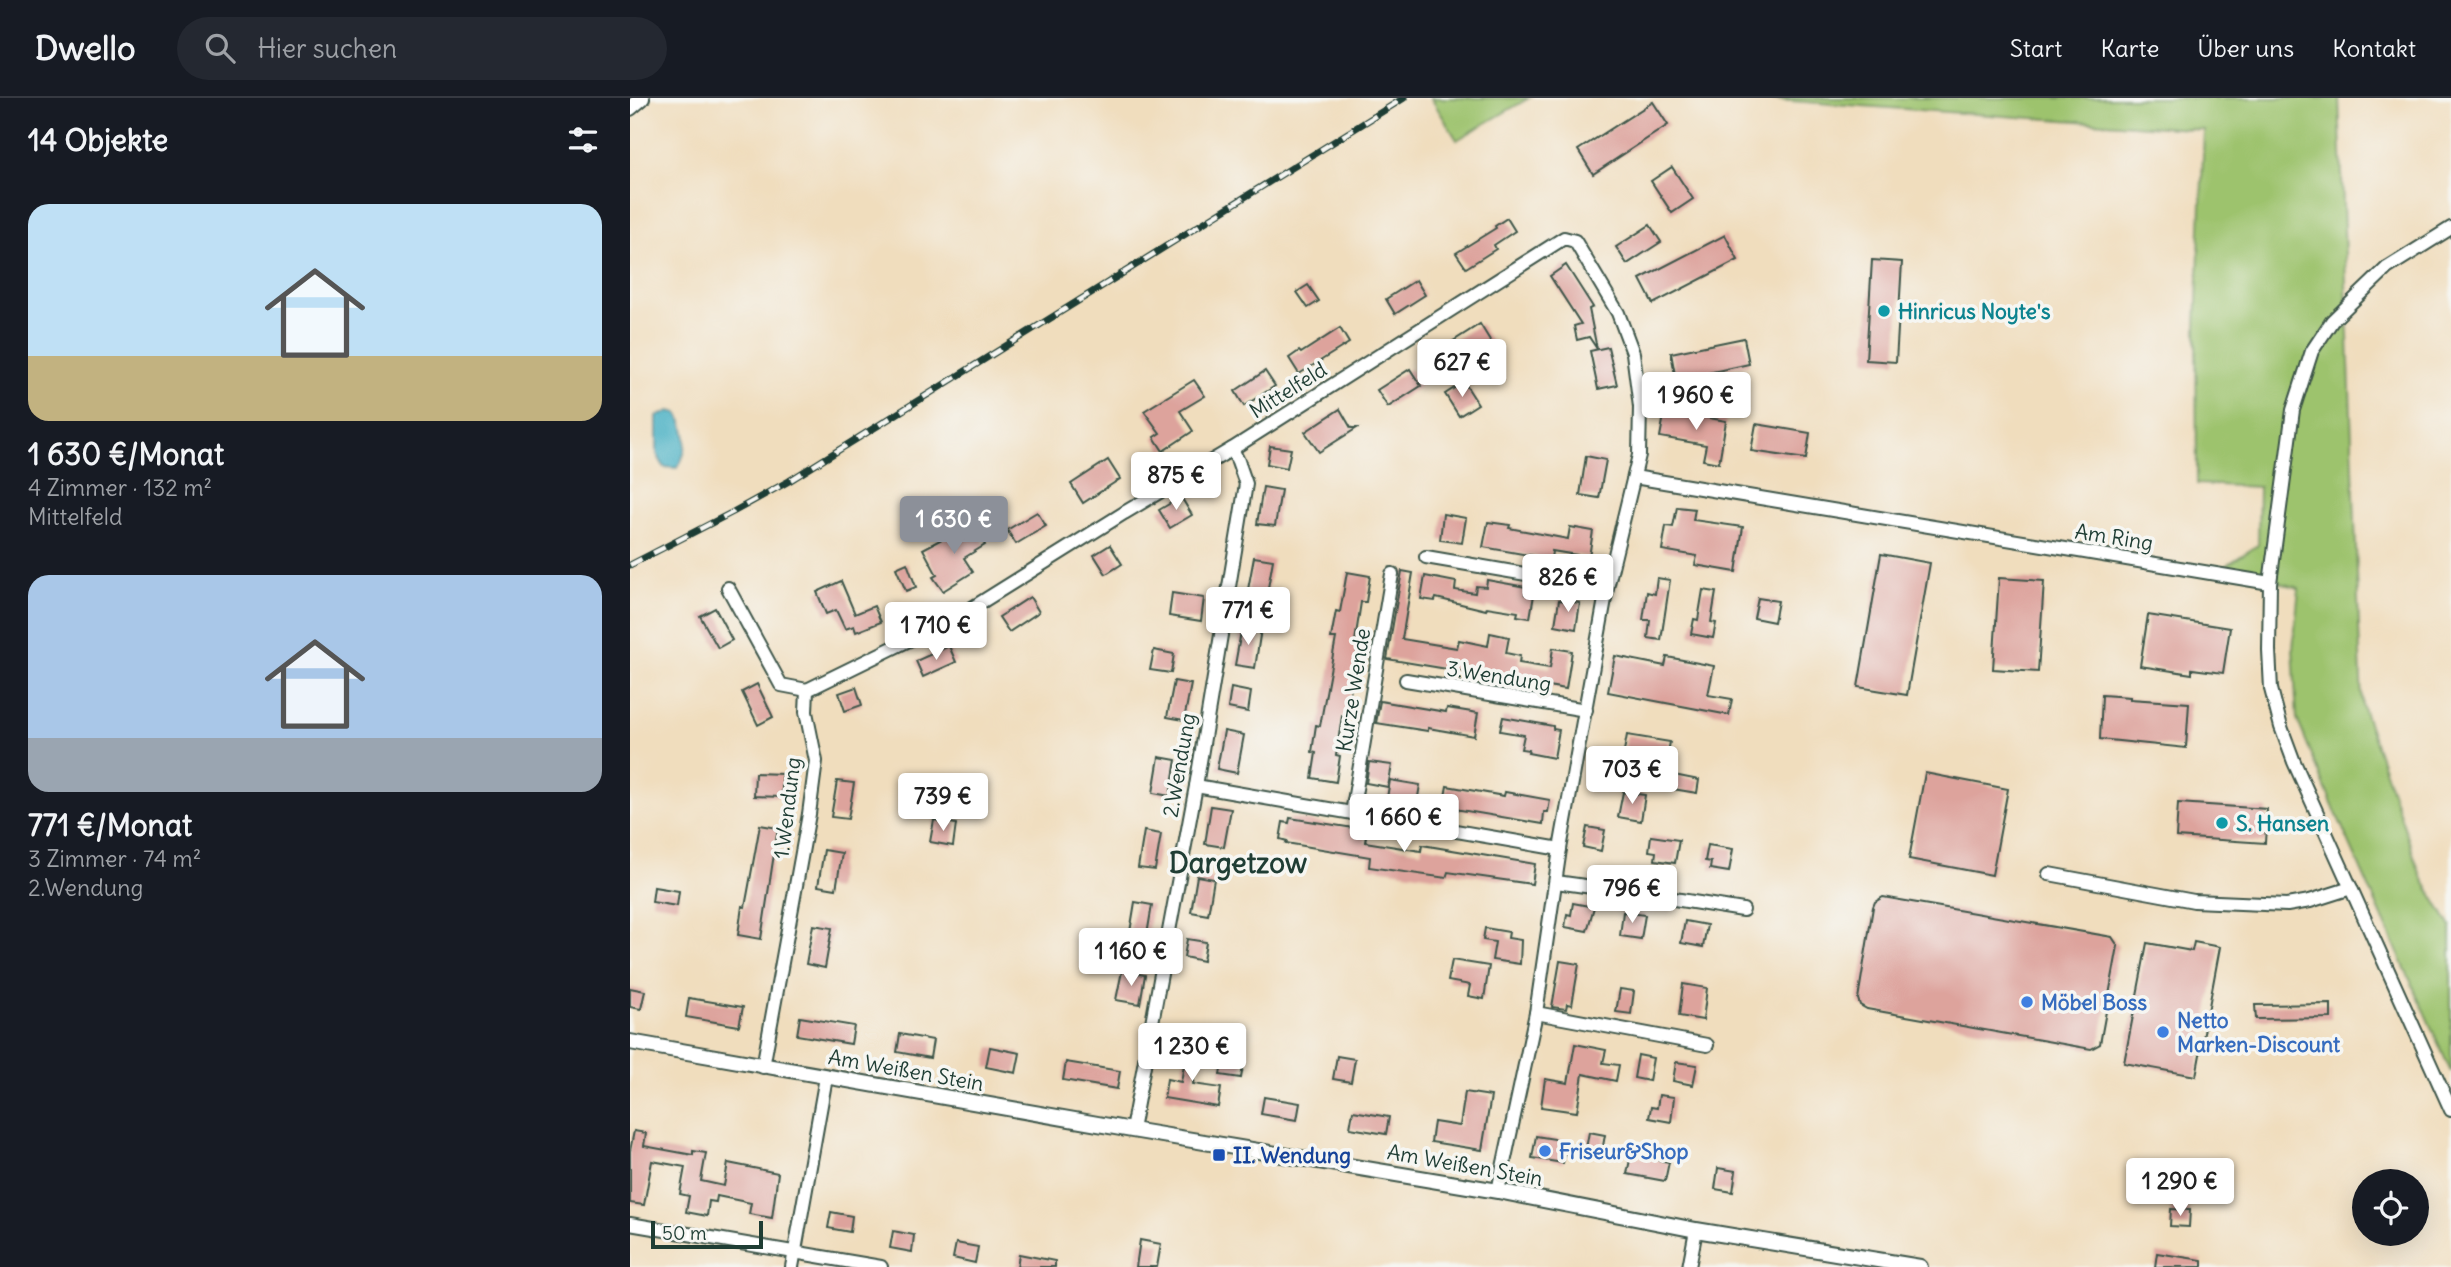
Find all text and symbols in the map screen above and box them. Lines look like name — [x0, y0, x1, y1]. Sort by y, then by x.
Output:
search box — [177, 17, 667, 80]
text: Dwello — [35, 27, 135, 69]
icon: search — [201, 29, 239, 67]
text: Hier suchen — [257, 32, 397, 65]
text: Start — [2010, 33, 2062, 63]
text: Karte — [2100, 33, 2159, 63]
text: Über uns — [2197, 33, 2294, 63]
text: Kontakt — [2332, 33, 2416, 63]
text: 14 Objekte — [28, 121, 168, 159]
icon: filters — [564, 121, 602, 159]
icon: home — [252, 250, 378, 376]
place label: Hinricus Noyte's — [1898, 298, 2051, 325]
marker: Hinricus Noyte's — [1876, 303, 1892, 319]
pin: 627 € — [1413, 340, 1511, 399]
text: 627 € — [1433, 347, 1491, 376]
street label: Mittelfeld — [1244, 356, 1332, 424]
pin: 1 960 € — [1631, 372, 1761, 432]
text: 1 960 € — [1658, 380, 1734, 409]
text: 1 630 €/Monat — [28, 435, 224, 473]
pin: 875 € — [1127, 452, 1225, 512]
text: 875 € — [1147, 460, 1205, 489]
text: 4 Zimmer · 132 m² — [28, 473, 212, 502]
pin: 1 630 € — [889, 496, 1019, 556]
text: Mittelfeld — [28, 502, 123, 531]
text: 1 630 € — [916, 504, 992, 533]
street label: Am Ring — [2073, 517, 2155, 557]
pin: 826 € — [1519, 554, 1617, 614]
text: 826 € — [1538, 562, 1598, 591]
pin: 771 € — [1199, 588, 1297, 647]
text: 771 € — [1222, 595, 1274, 624]
pin: 1 710 € — [871, 602, 1001, 662]
text: 1 710 € — [901, 610, 971, 639]
icon: home — [252, 621, 378, 747]
street label: Kurze Wende — [1330, 626, 1376, 754]
street label: 3.Wendung — [1445, 654, 1553, 698]
street label: 2.Wendung — [1157, 711, 1201, 819]
pin: 703 € — [1583, 746, 1681, 806]
text: 703 € — [1602, 754, 1662, 783]
street label: 1.Wendung — [767, 756, 807, 860]
pin: 739 € — [894, 774, 992, 833]
text: 739 € — [914, 781, 972, 810]
pin: 1 660 € — [1339, 794, 1469, 854]
text: 1 660 € — [1366, 802, 1442, 831]
text: 771 €/Monat — [28, 806, 192, 844]
place label: S. Hansen — [2236, 810, 2329, 837]
marker: S. Hansen — [2214, 815, 2230, 831]
text: 3 Zimmer · 74 m² — [28, 844, 201, 873]
district label: Dargetzow — [1169, 845, 1307, 881]
pin: 796 € — [1583, 866, 1681, 925]
text: 2.Wendung — [28, 873, 143, 902]
text: 796 € — [1603, 873, 1661, 902]
pin: 1 160 € — [1066, 928, 1196, 988]
text: 1 160 € — [1095, 936, 1167, 965]
place label: Möbel Boss — [2041, 989, 2147, 1016]
marker: Möbel Boss — [2019, 994, 2035, 1010]
place label: Netto Marken-Discount — [2177, 1007, 2341, 1058]
pin: 1 230 € — [1127, 1024, 1257, 1083]
marker: Netto Marken-Discount — [2155, 1024, 2171, 1040]
text: 1 230 € — [1154, 1031, 1230, 1060]
street label: Am Weißen Stein — [826, 1043, 986, 1097]
street label: Am Weißen Stein — [1385, 1138, 1545, 1192]
place label: Friseur&Shop — [1559, 1138, 1688, 1165]
place label: II. Wendung — [1233, 1142, 1351, 1169]
marker: Friseur&Shop — [1537, 1143, 1553, 1159]
marker: II. Wendung — [1211, 1147, 1227, 1163]
pin: 1 290 € — [2115, 1158, 2245, 1218]
text: 1 290 € — [2142, 1166, 2218, 1195]
map controls — [2352, 1169, 2429, 1246]
button: locate — [2352, 1169, 2429, 1246]
scale bar — [651, 1218, 763, 1250]
text: 50 m — [662, 1221, 707, 1245]

